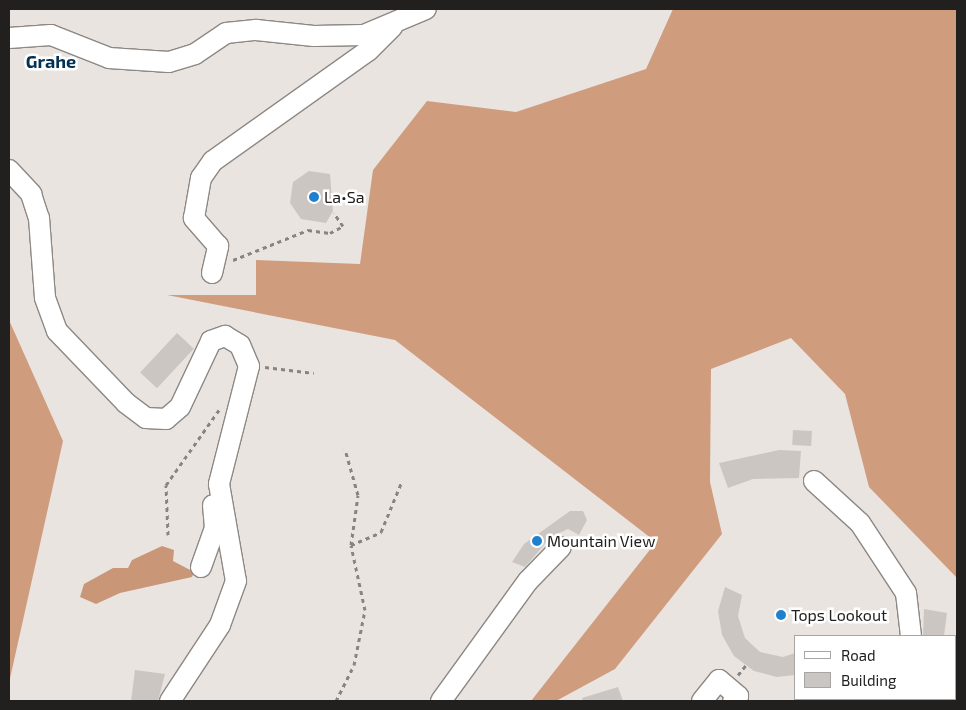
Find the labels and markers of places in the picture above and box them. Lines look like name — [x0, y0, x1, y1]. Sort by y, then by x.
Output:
place label: La•Sa — [324, 187, 365, 207]
marker: La•Sa — [308, 191, 320, 203]
place label: Mountain View — [547, 531, 656, 551]
marker: Mountain View — [531, 535, 543, 547]
place label: Tops Lookout — [791, 605, 887, 625]
marker: Tops Lookout — [775, 609, 787, 621]

